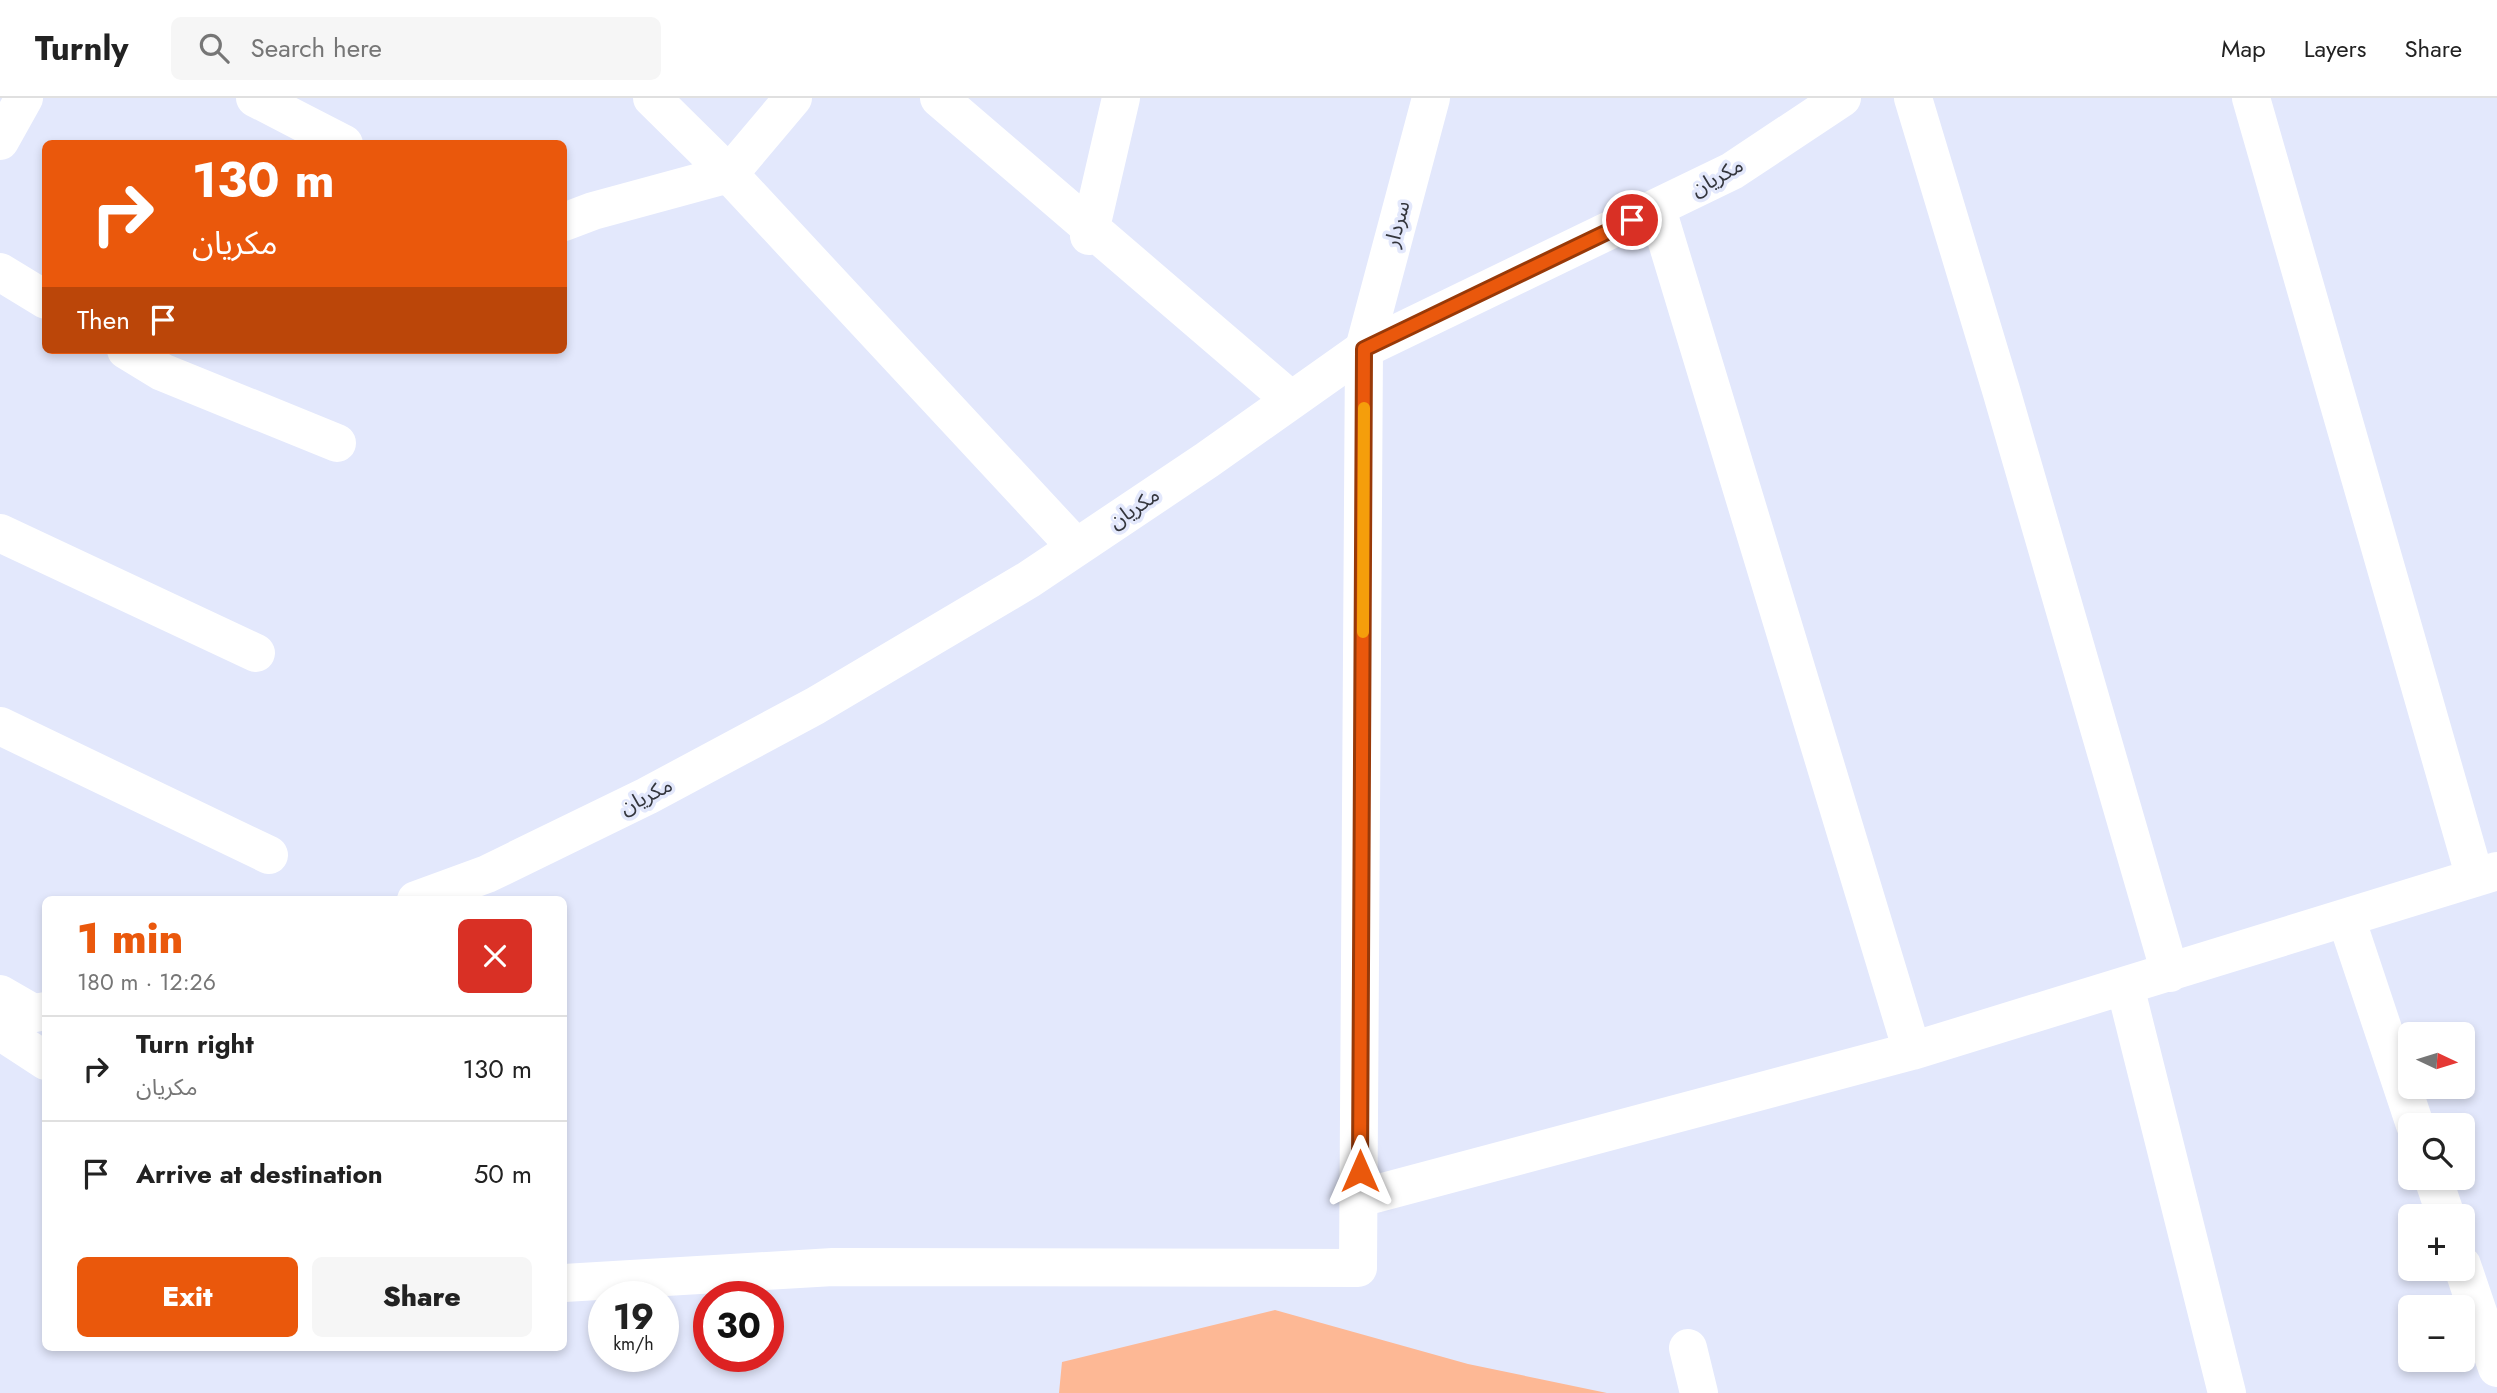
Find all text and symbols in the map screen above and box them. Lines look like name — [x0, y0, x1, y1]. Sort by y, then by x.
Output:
search box — [171, 17, 661, 80]
text: Turnly — [35, 25, 129, 72]
icon: search — [195, 29, 233, 67]
text: Search here — [251, 29, 382, 67]
text: Map — [2221, 31, 2266, 66]
text: Layers — [2304, 31, 2366, 66]
text: Share — [2404, 31, 2462, 66]
text: 130 m — [192, 145, 335, 215]
street label: مکریان — [1685, 150, 1749, 204]
icon: right — [77, 168, 168, 259]
pin — [1602, 190, 1662, 250]
street label: سردار — [1376, 197, 1418, 251]
icon: arrive — [1613, 201, 1651, 239]
text: مکریان — [192, 220, 278, 266]
text: Then — [77, 301, 130, 339]
icon: arrive — [144, 301, 182, 339]
street label: مکریان — [1102, 480, 1166, 536]
street label: مکریان — [614, 770, 678, 822]
text: 1 min — [77, 908, 183, 969]
button: close — [458, 919, 532, 993]
text: 180 m · 12:26 — [77, 965, 216, 999]
north arrow — [2398, 1022, 2474, 1099]
map controls — [2398, 1022, 2475, 1372]
text: Turn right — [136, 1025, 254, 1063]
icon: right — [77, 1050, 115, 1088]
text: 130 m — [462, 1050, 532, 1088]
text: مکریان — [136, 1070, 198, 1104]
button: search — [2398, 1113, 2475, 1190]
position arrow — [1323, 1134, 1397, 1208]
icon: arrive — [77, 1155, 115, 1193]
text: Arrive at destination — [136, 1155, 383, 1193]
text: 50 m — [474, 1155, 532, 1193]
button: + — [2398, 1204, 2475, 1281]
button: Exit — [77, 1257, 298, 1337]
button: Share — [312, 1257, 532, 1337]
speed limit sign: 30 — [693, 1281, 784, 1372]
text: 19 — [613, 1292, 654, 1342]
button: − — [2398, 1295, 2475, 1372]
text: km/h — [613, 1331, 654, 1357]

